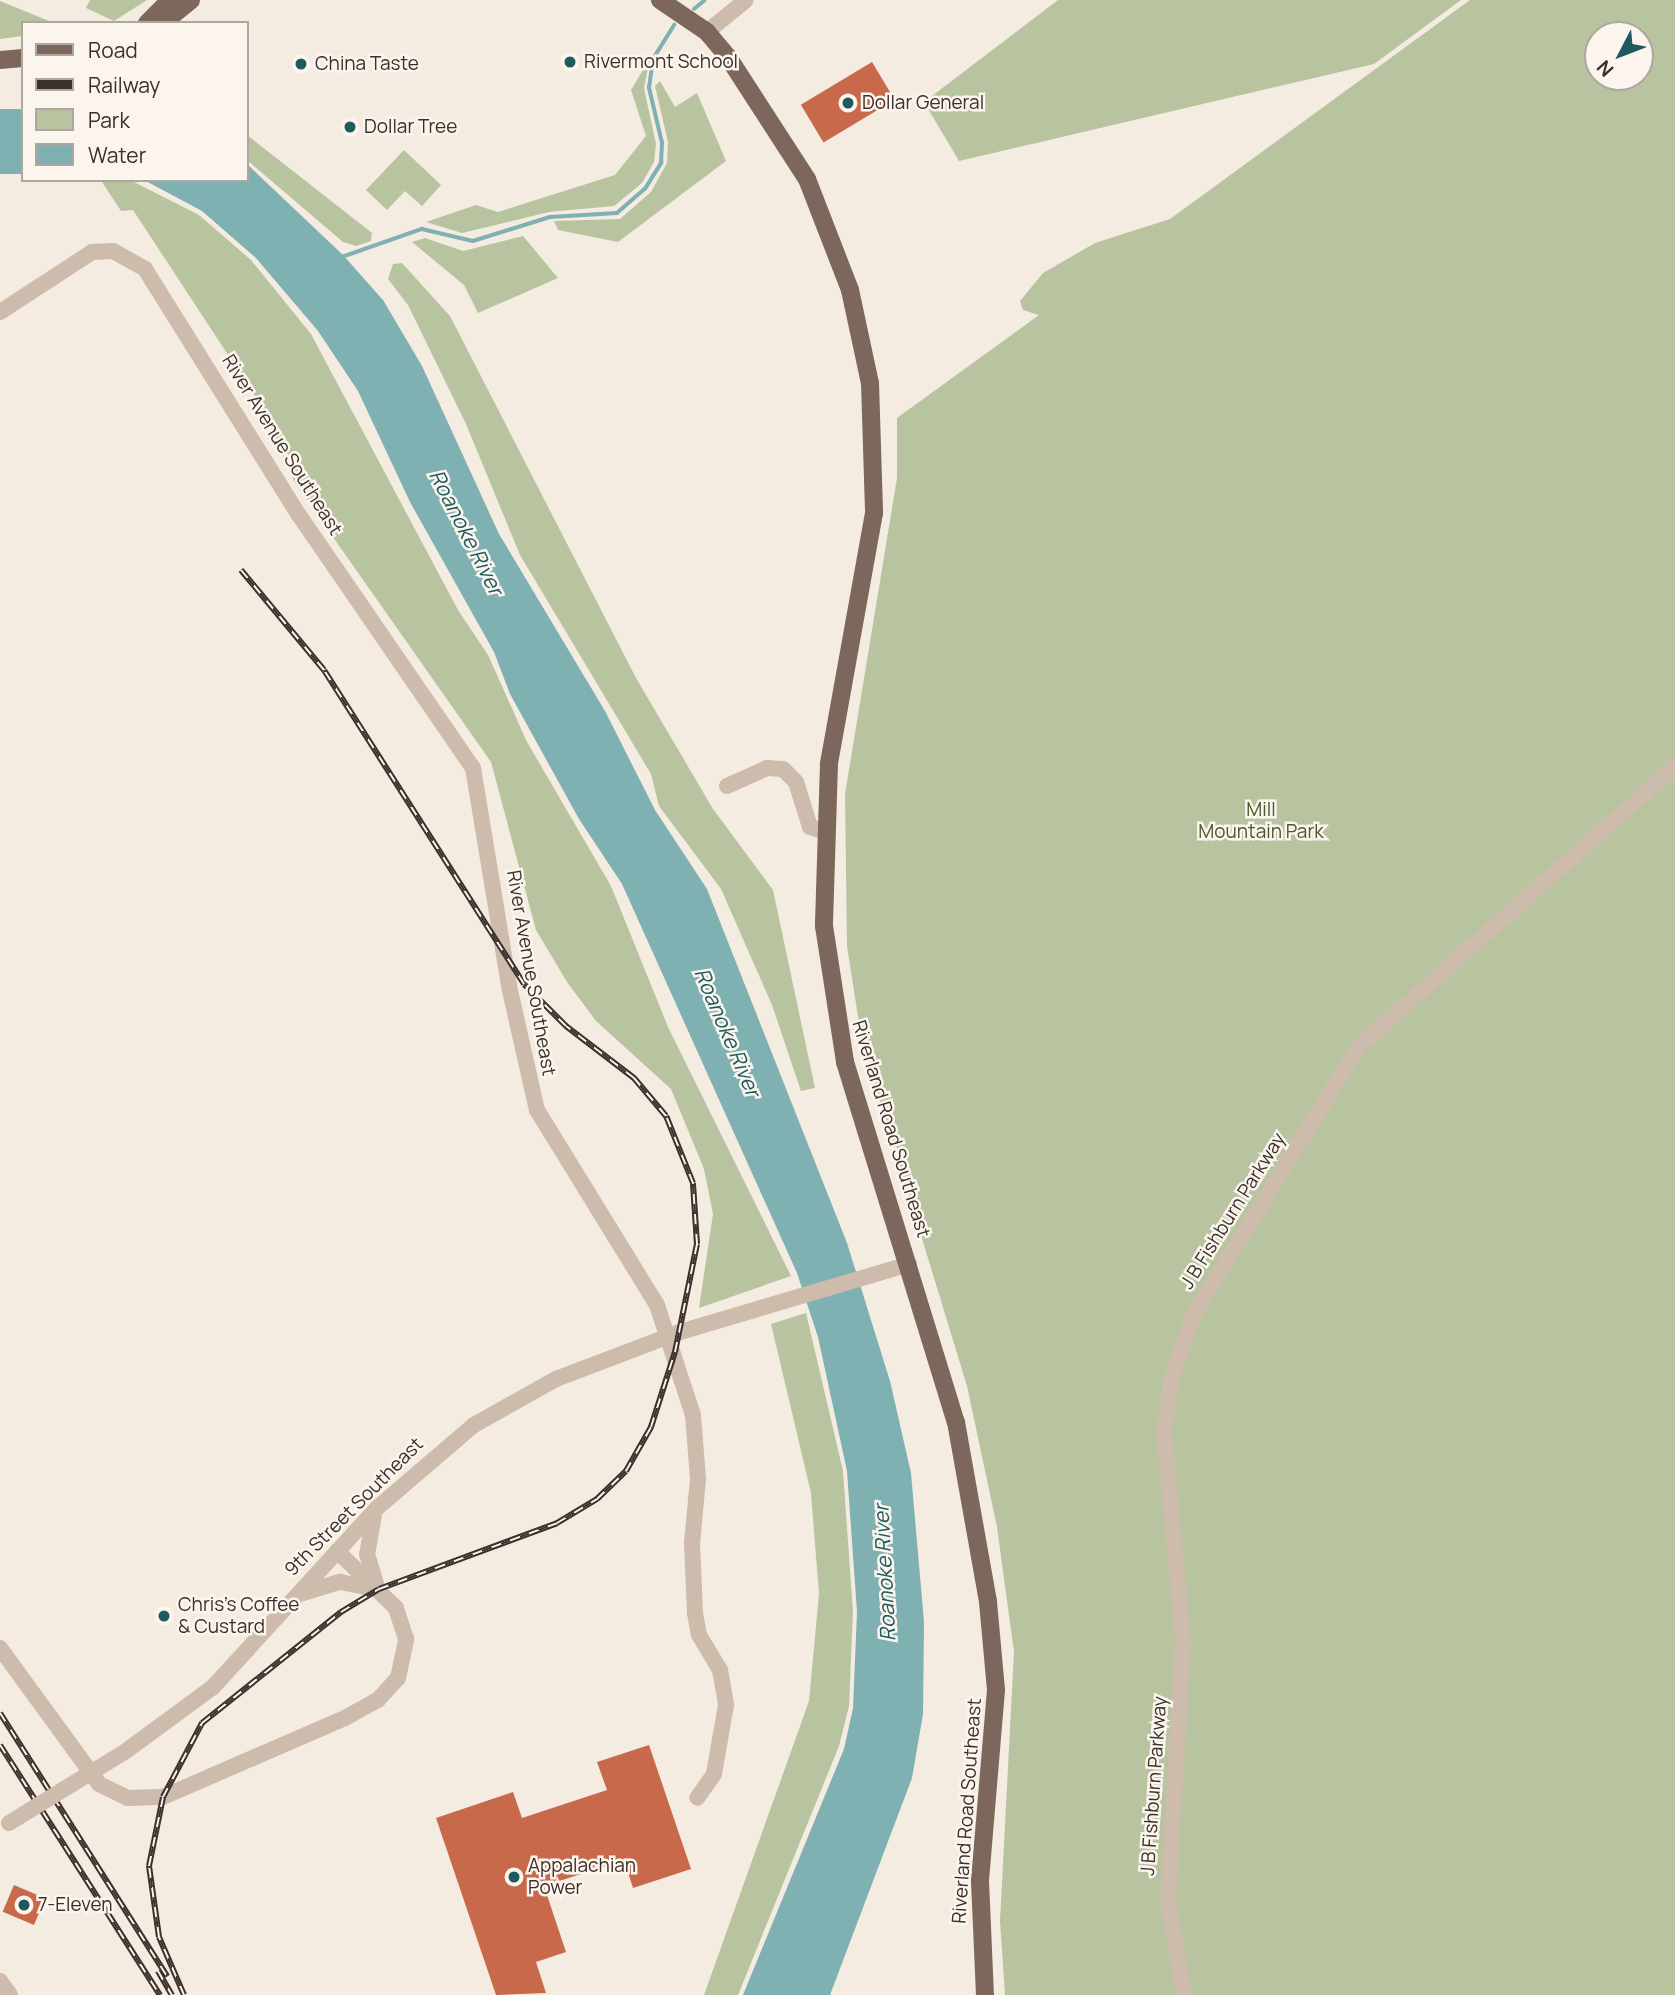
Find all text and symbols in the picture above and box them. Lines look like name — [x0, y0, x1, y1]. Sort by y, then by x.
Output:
legend — [21, 21, 248, 182]
north arrow — [1584, 21, 1654, 91]
text: Road — [88, 36, 138, 64]
place label: Rivermont School — [584, 51, 738, 73]
place label: China Taste — [315, 53, 419, 75]
marker: Rivermont School — [562, 54, 578, 70]
text: N — [1591, 55, 1619, 82]
marker: China Taste — [293, 56, 309, 72]
text: Railway — [88, 71, 160, 99]
place label: Dollar General — [862, 92, 984, 114]
marker: Dollar General — [840, 95, 856, 111]
text: Park — [88, 106, 130, 134]
place label: Dollar Tree — [364, 116, 457, 138]
marker: Dollar Tree — [342, 119, 358, 135]
text: Water — [88, 141, 146, 169]
street label: River Avenue Southeast — [217, 351, 347, 539]
water label: Roanoke River — [425, 465, 509, 599]
park label: Mill Mountain Park — [1198, 799, 1324, 843]
street label: River Avenue Southeast — [502, 868, 560, 1078]
water label: Roanoke River — [690, 964, 766, 1100]
street label: Riverland Road Southeast — [847, 1018, 935, 1240]
street label: J B Fishburn Parkway — [1176, 1129, 1290, 1293]
street label: 9th Street Southeast — [280, 1433, 428, 1581]
water label: Roanoke River — [868, 1504, 900, 1642]
place label: Chris's Coffee & Custard — [178, 1594, 299, 1638]
marker: Chris's Coffee & Custard — [156, 1608, 172, 1624]
street label: J B Fishburn Parkway — [1136, 1696, 1172, 1876]
street label: Riverland Road Southeast — [948, 1698, 986, 1924]
place label: Appalachian Power — [528, 1855, 636, 1899]
marker: Appalachian Power — [506, 1869, 522, 1885]
place label: 7-Eleven — [38, 1894, 113, 1916]
marker: 7-Eleven — [16, 1897, 32, 1913]

